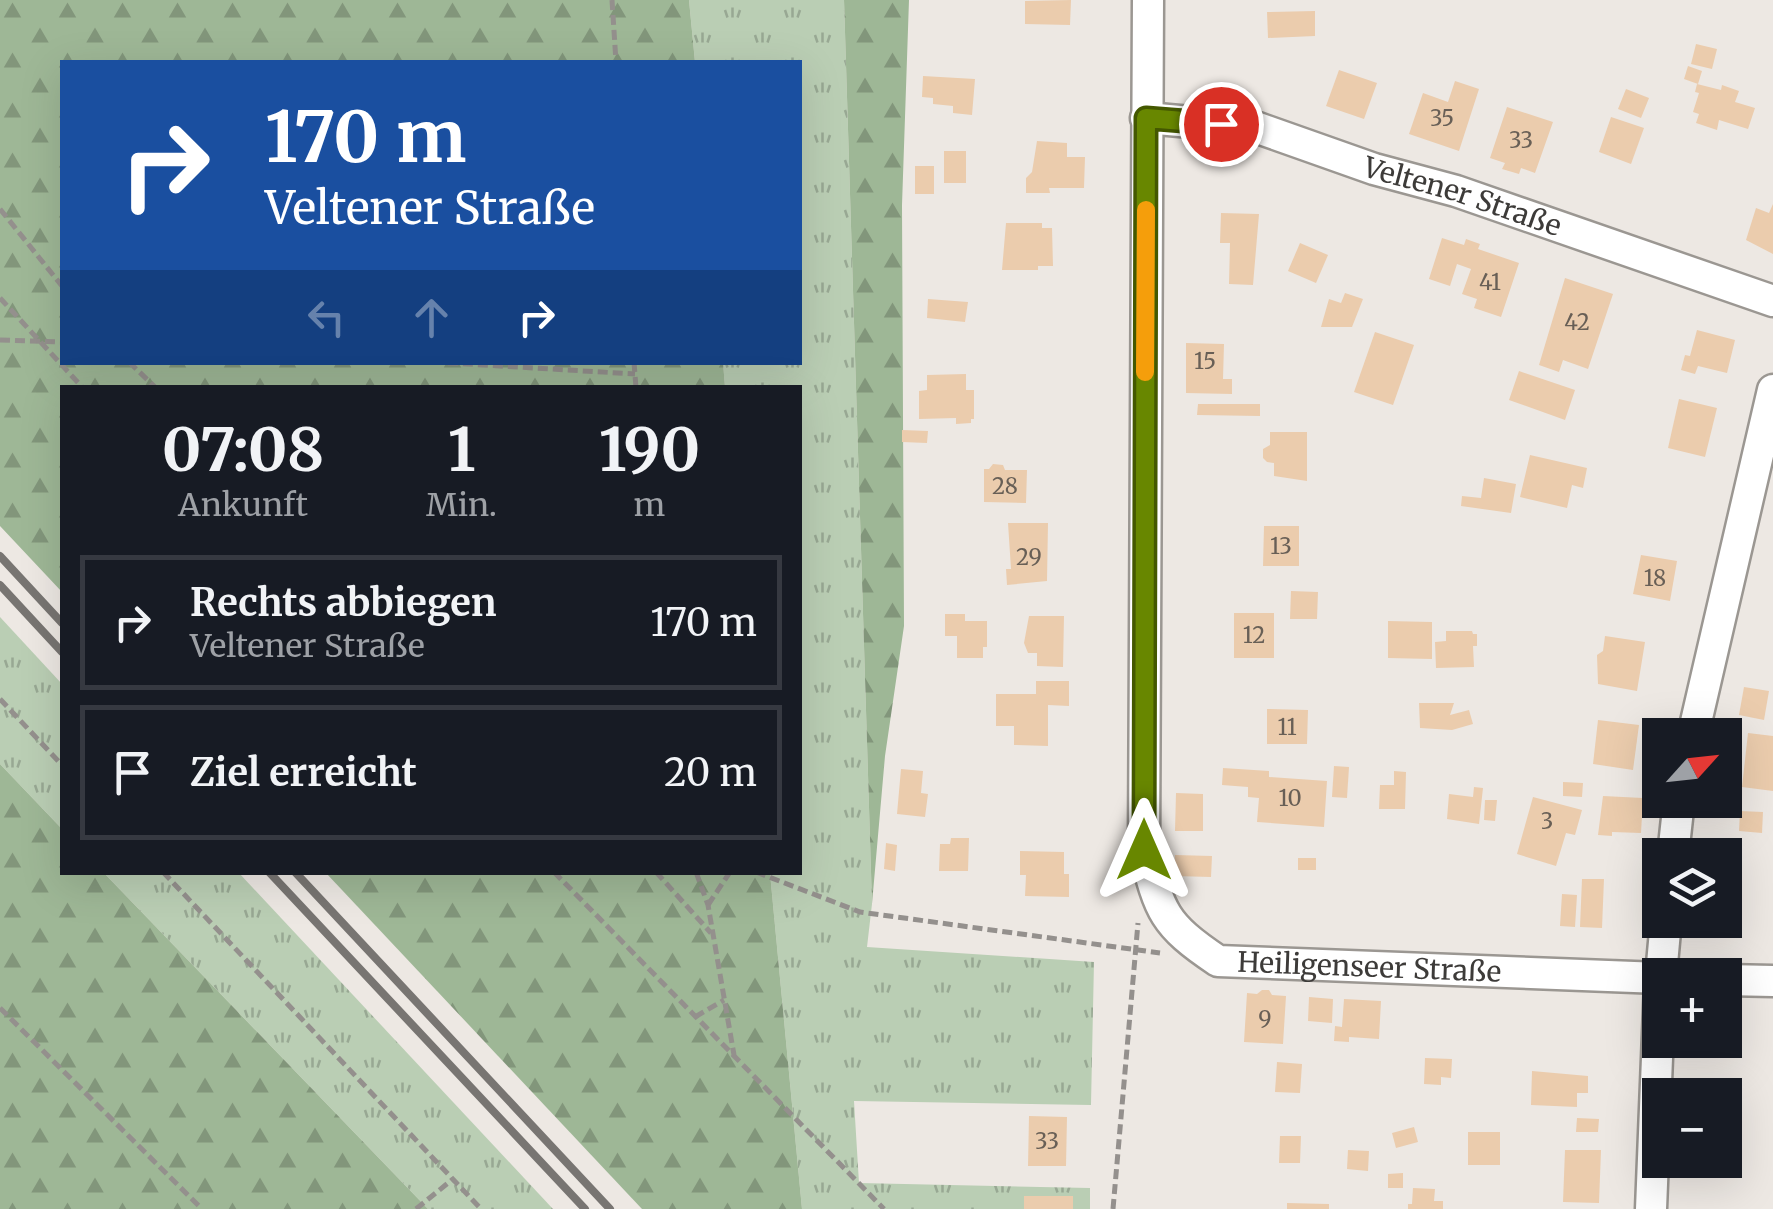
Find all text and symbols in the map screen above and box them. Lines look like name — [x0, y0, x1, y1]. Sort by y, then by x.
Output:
pin — [1179, 82, 1264, 167]
text: 170 m — [265, 93, 466, 181]
icon: arrive — [1194, 97, 1249, 152]
icon: right — [100, 100, 230, 230]
house number: 35 — [1430, 104, 1454, 132]
house number: 33 — [1509, 126, 1533, 154]
street label: Veltener Straße — [1357, 148, 1566, 244]
text: Veltener Straße — [265, 180, 595, 236]
house number: 41 — [1479, 268, 1501, 296]
icon: left — [299, 290, 354, 345]
icon: ahead — [404, 290, 459, 345]
icon: right — [509, 290, 564, 345]
house number: 42 — [1564, 308, 1590, 336]
house number: 15 — [1194, 347, 1216, 375]
text: 07:08 — [162, 412, 324, 487]
text: 1 — [448, 412, 475, 487]
text: 190 — [599, 412, 700, 487]
house number: 28 — [992, 472, 1018, 500]
text: Ankunft — [178, 485, 308, 525]
text: Min. — [426, 485, 497, 525]
text: m — [634, 485, 665, 525]
house number: 13 — [1270, 532, 1292, 560]
house number: 29 — [1016, 543, 1042, 571]
house number: 18 — [1644, 564, 1666, 592]
text: Rechts abbiegen — [190, 579, 496, 626]
icon: right — [105, 595, 160, 650]
text: 170 m — [650, 599, 757, 646]
house number: 12 — [1243, 621, 1265, 649]
text: Veltener Straße — [190, 626, 425, 666]
house number: 11 — [1277, 713, 1297, 741]
north arrow — [1642, 718, 1742, 818]
map controls — [1642, 718, 1742, 1178]
icon: arrive — [105, 745, 160, 800]
text: Ziel erreicht — [190, 749, 417, 796]
text: 20 m — [664, 749, 757, 796]
house number: 10 — [1278, 784, 1302, 812]
position arrow — [1092, 798, 1196, 902]
house number: 3 — [1541, 807, 1553, 835]
button: layers — [1642, 838, 1742, 938]
street label: Heiligenseer Straße — [1237, 944, 1502, 990]
button: + — [1642, 958, 1742, 1058]
house number: 9 — [1258, 1005, 1272, 1033]
button: − — [1642, 1078, 1742, 1178]
house number: 33 — [1035, 1127, 1059, 1155]

